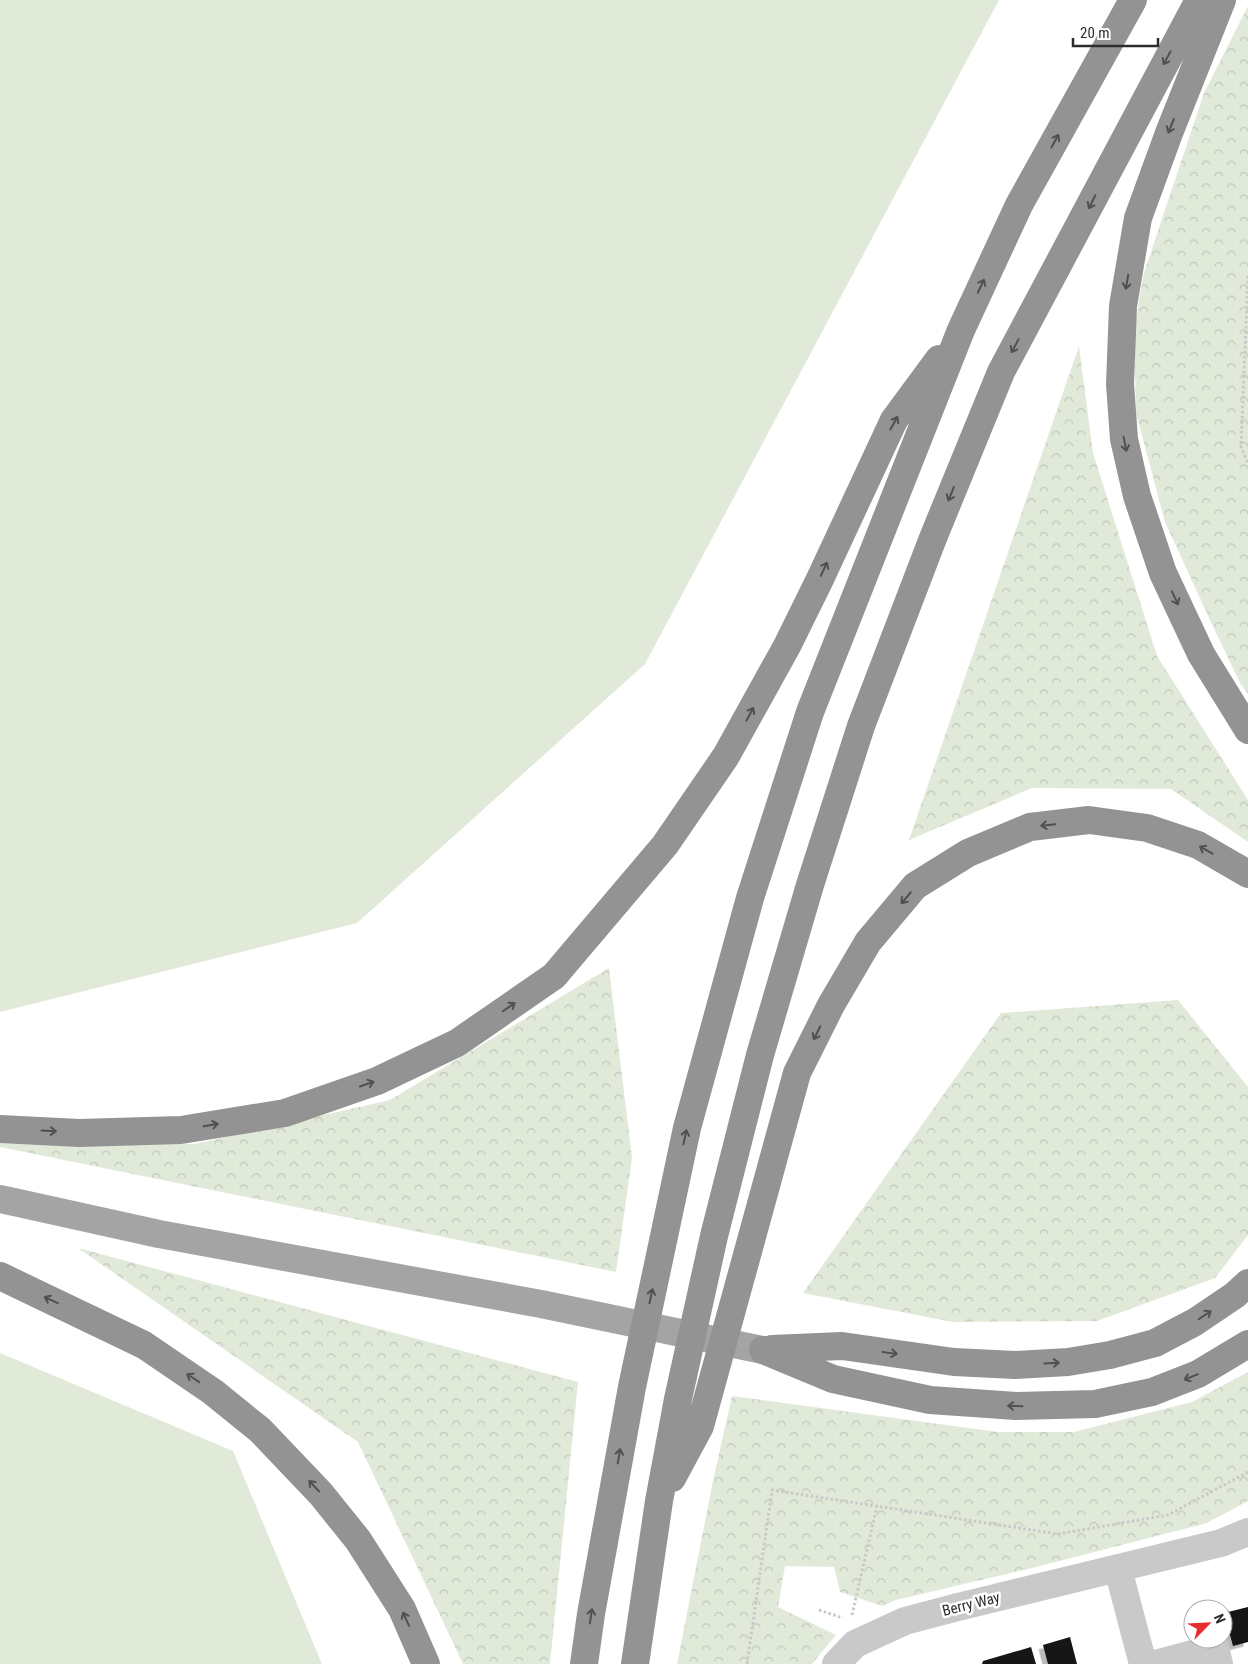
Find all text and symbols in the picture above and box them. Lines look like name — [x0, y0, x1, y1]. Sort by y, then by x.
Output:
scale bar — [1073, 15, 1158, 47]
text: 20 m — [1080, 24, 1110, 42]
one-way arrow — [1162, 51, 1172, 65]
one-way arrow — [1166, 118, 1176, 133]
one-way arrow — [1051, 134, 1060, 149]
one-way arrow — [1087, 194, 1096, 209]
one-way arrow — [1121, 274, 1131, 290]
one-way arrow — [977, 279, 987, 294]
one-way arrow — [1010, 338, 1020, 353]
one-way arrow — [889, 416, 899, 430]
one-way arrow — [1121, 435, 1130, 451]
one-way arrow — [945, 487, 954, 502]
one-way arrow — [820, 562, 830, 577]
one-way arrow — [1171, 590, 1180, 605]
one-way arrow — [746, 707, 755, 722]
one-way arrow — [1040, 820, 1056, 830]
one-way arrow — [1199, 844, 1214, 854]
one-way arrow — [900, 891, 912, 904]
one-way arrow — [502, 1002, 516, 1012]
one-way arrow — [812, 1025, 821, 1040]
one-way arrow — [359, 1079, 375, 1088]
one-way arrow — [202, 1120, 218, 1130]
one-way arrow — [40, 1127, 56, 1136]
one-way arrow — [681, 1130, 690, 1146]
one-way arrow — [647, 1289, 656, 1305]
one-way arrow — [44, 1295, 59, 1305]
one-way arrow — [1198, 1310, 1212, 1321]
one-way arrow — [882, 1348, 898, 1358]
one-way arrow — [1044, 1359, 1060, 1368]
one-way arrow — [187, 1373, 201, 1383]
one-way arrow — [1184, 1373, 1199, 1382]
one-way arrow — [1007, 1401, 1024, 1411]
one-way arrow — [615, 1448, 625, 1464]
one-way arrow — [308, 1480, 320, 1493]
street label: Berry Way — [940, 1588, 1002, 1620]
north arrow — [1183, 1599, 1233, 1649]
one-way arrow — [586, 1608, 596, 1624]
one-way arrow — [401, 1612, 411, 1627]
text: N — [1211, 1612, 1229, 1626]

